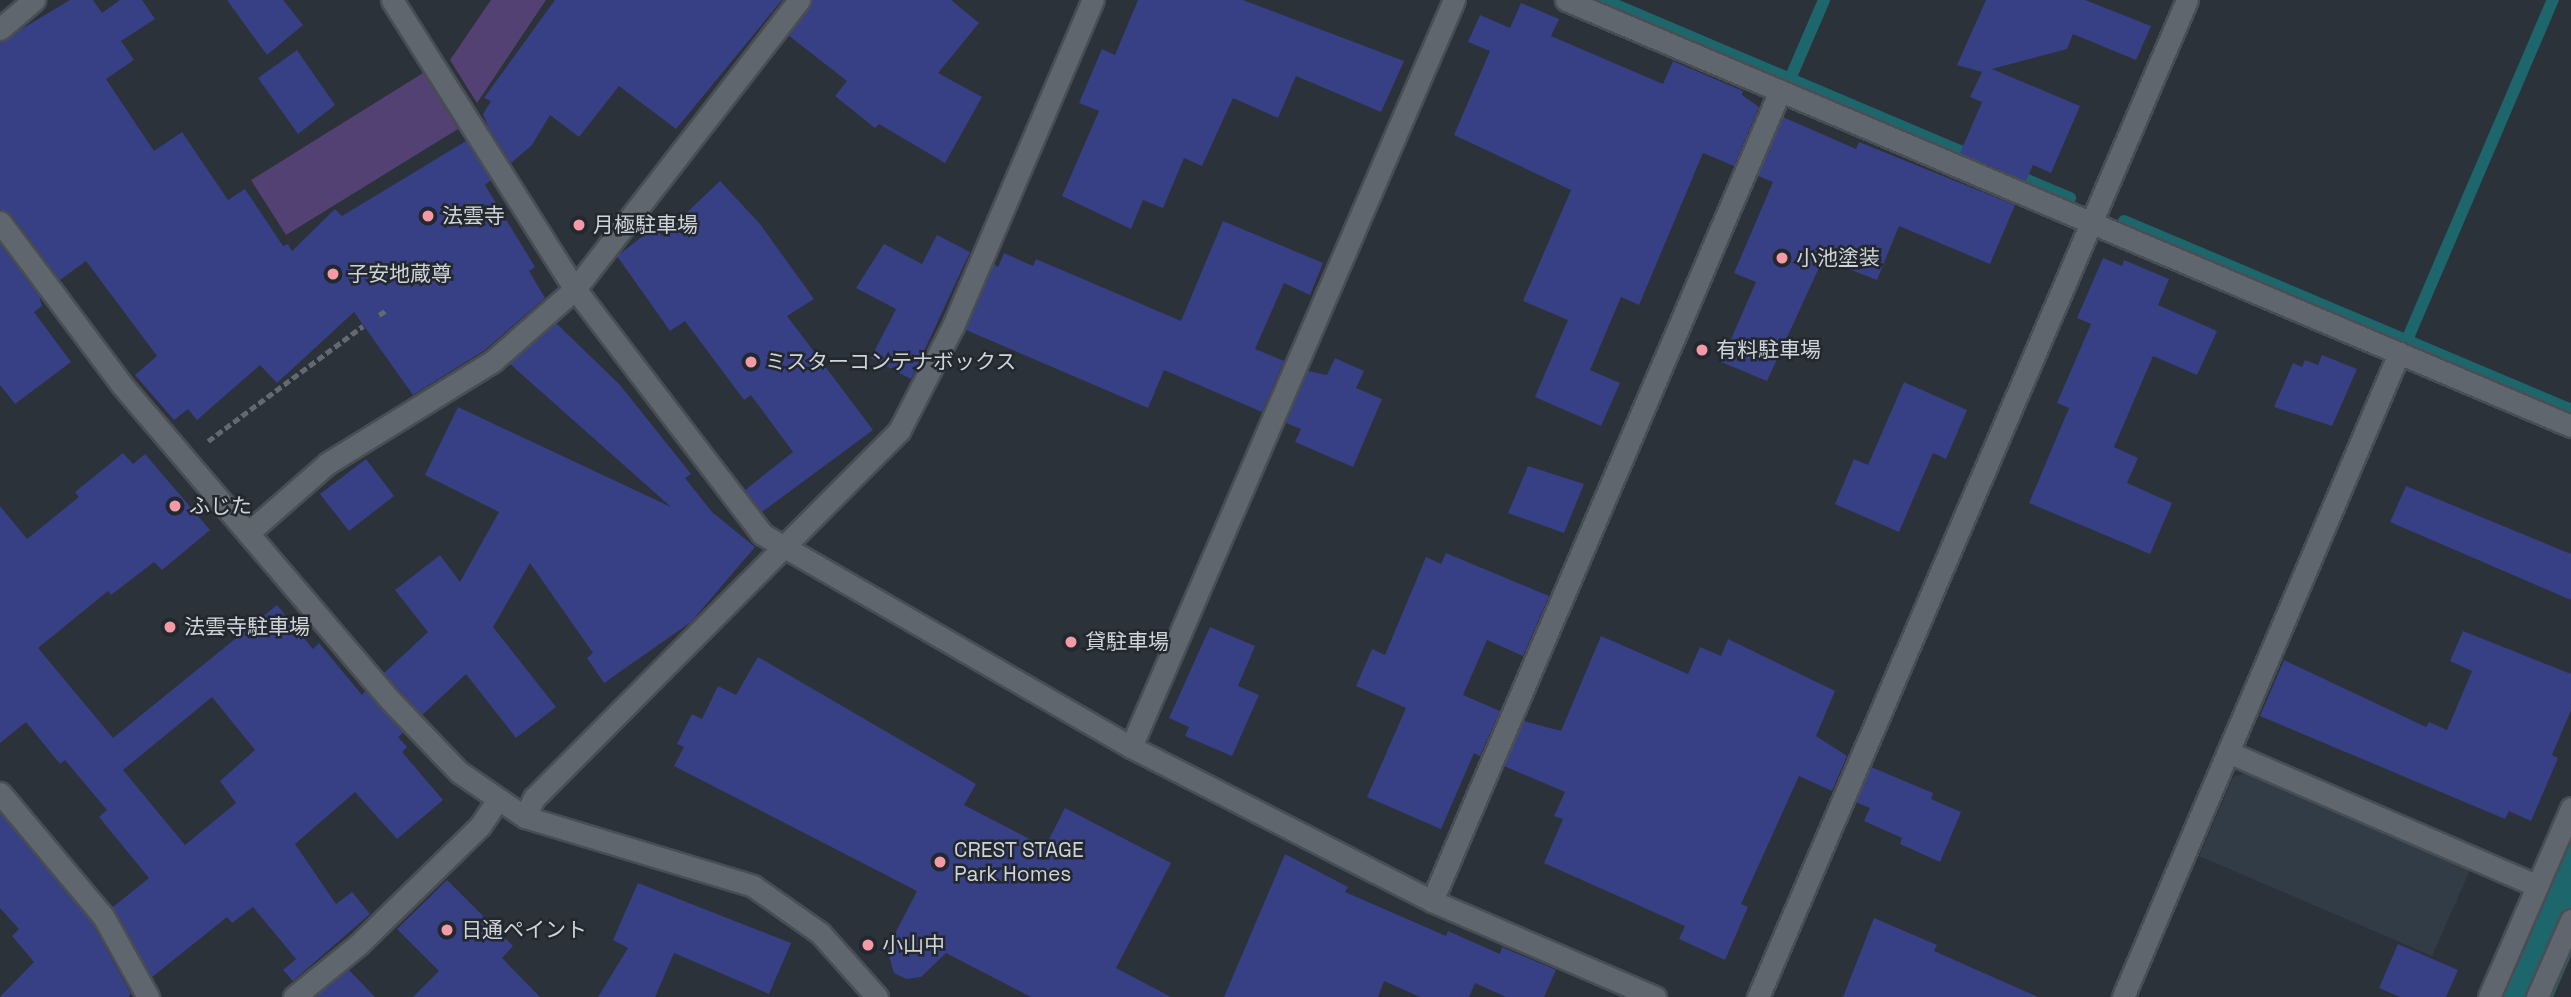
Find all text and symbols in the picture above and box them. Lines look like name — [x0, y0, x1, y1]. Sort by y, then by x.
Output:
place label: 法雲寺 — [442, 203, 505, 229]
marker: 法雲寺 — [420, 208, 436, 224]
place label: 月極駐車場 — [593, 212, 698, 238]
marker: 月極駐車場 — [571, 217, 587, 233]
place label: 小池塗装 — [1796, 245, 1880, 271]
marker: 小池塗装 — [1774, 250, 1790, 266]
place label: 子安地蔵尊 — [347, 261, 452, 287]
marker: 子安地蔵尊 — [325, 266, 341, 282]
place label: 有料駐車場 — [1716, 337, 1821, 363]
marker: 有料駐車場 — [1694, 342, 1710, 358]
place label: ミスターコンテナボックス — [765, 349, 1017, 375]
marker: ミスターコンテナボックス — [743, 354, 759, 370]
place label: ふじた — [189, 493, 252, 519]
marker: ふじた — [167, 498, 183, 514]
place label: 法雲寺駐車場 — [184, 614, 310, 640]
marker: 法雲寺駐車場 — [162, 619, 178, 635]
place label: 貸駐車場 — [1085, 629, 1169, 655]
marker: 貸駐車場 — [1063, 634, 1079, 650]
place label: CREST STAGE Park Homes — [954, 837, 1084, 887]
marker: CREST STAGE Park Homes — [932, 854, 948, 870]
place label: 日通ペイント — [461, 917, 587, 943]
marker: 日通ペイント — [439, 922, 455, 938]
place label: 小山中 — [882, 932, 945, 958]
marker: 小山中 — [860, 937, 876, 953]

